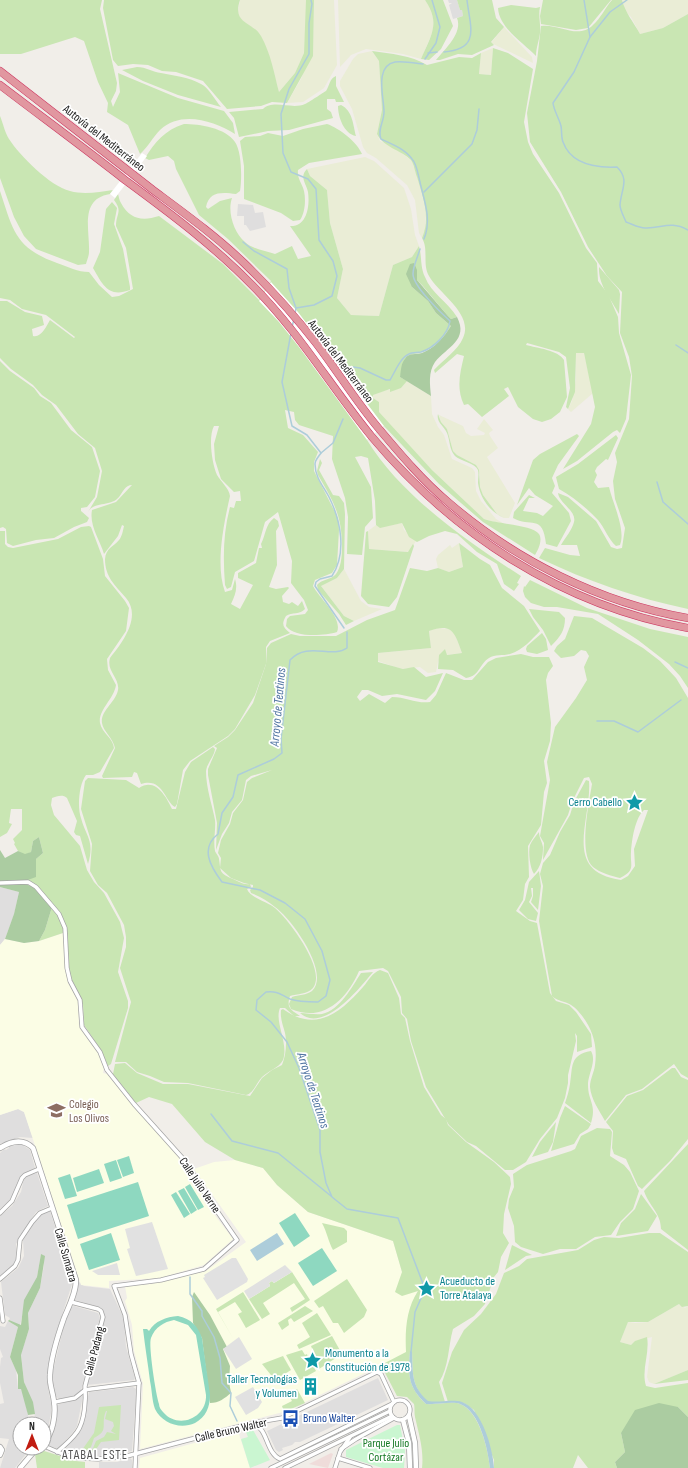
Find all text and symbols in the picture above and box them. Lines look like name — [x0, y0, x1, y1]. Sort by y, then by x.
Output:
street label: Autovía del Mediterráneo — [59, 101, 148, 175]
street label: Autovía del Mediterráneo — [304, 316, 377, 406]
water label: Arroyo de Teatinos — [267, 667, 289, 748]
place icon: Cerro Cabello — [625, 792, 645, 812]
place label: Cerro Cabello — [568, 795, 622, 810]
water label: Arroyo de Teatinos — [293, 1049, 333, 1131]
place label: Colegio Los Olivos — [69, 1097, 109, 1126]
school or university icon: Colegio Los Olivos — [46, 1101, 66, 1121]
street label: Calle Julio Verne — [176, 1155, 224, 1216]
street label: Calle Sumatra — [51, 1226, 80, 1284]
place label: Acueducto de Torre Atalaya — [439, 1274, 495, 1303]
place icon: Acueducto de Torre Atalaya — [417, 1278, 437, 1298]
street label: Calle Padang — [81, 1325, 108, 1377]
place label: Monumento a la Constitución de 1978 — [325, 1346, 410, 1375]
place icon: Monumento a la Constitución de 1978 — [302, 1350, 322, 1370]
place label: Taller Tecnologías y Volumen — [227, 1372, 297, 1401]
building icon: Taller Tecnologías y Volumen — [300, 1376, 320, 1396]
bus stop icon: Bruno Walter — [280, 1408, 300, 1428]
place label: Bruno Walter — [303, 1411, 356, 1426]
street label: Calle Bruno Walter — [194, 1415, 269, 1446]
north arrow — [12, 1416, 52, 1456]
text: N — [29, 1420, 35, 1433]
park label: Parque Julio Cortázar — [363, 1436, 409, 1465]
district label: ATABAL ESTE — [61, 1447, 128, 1463]

